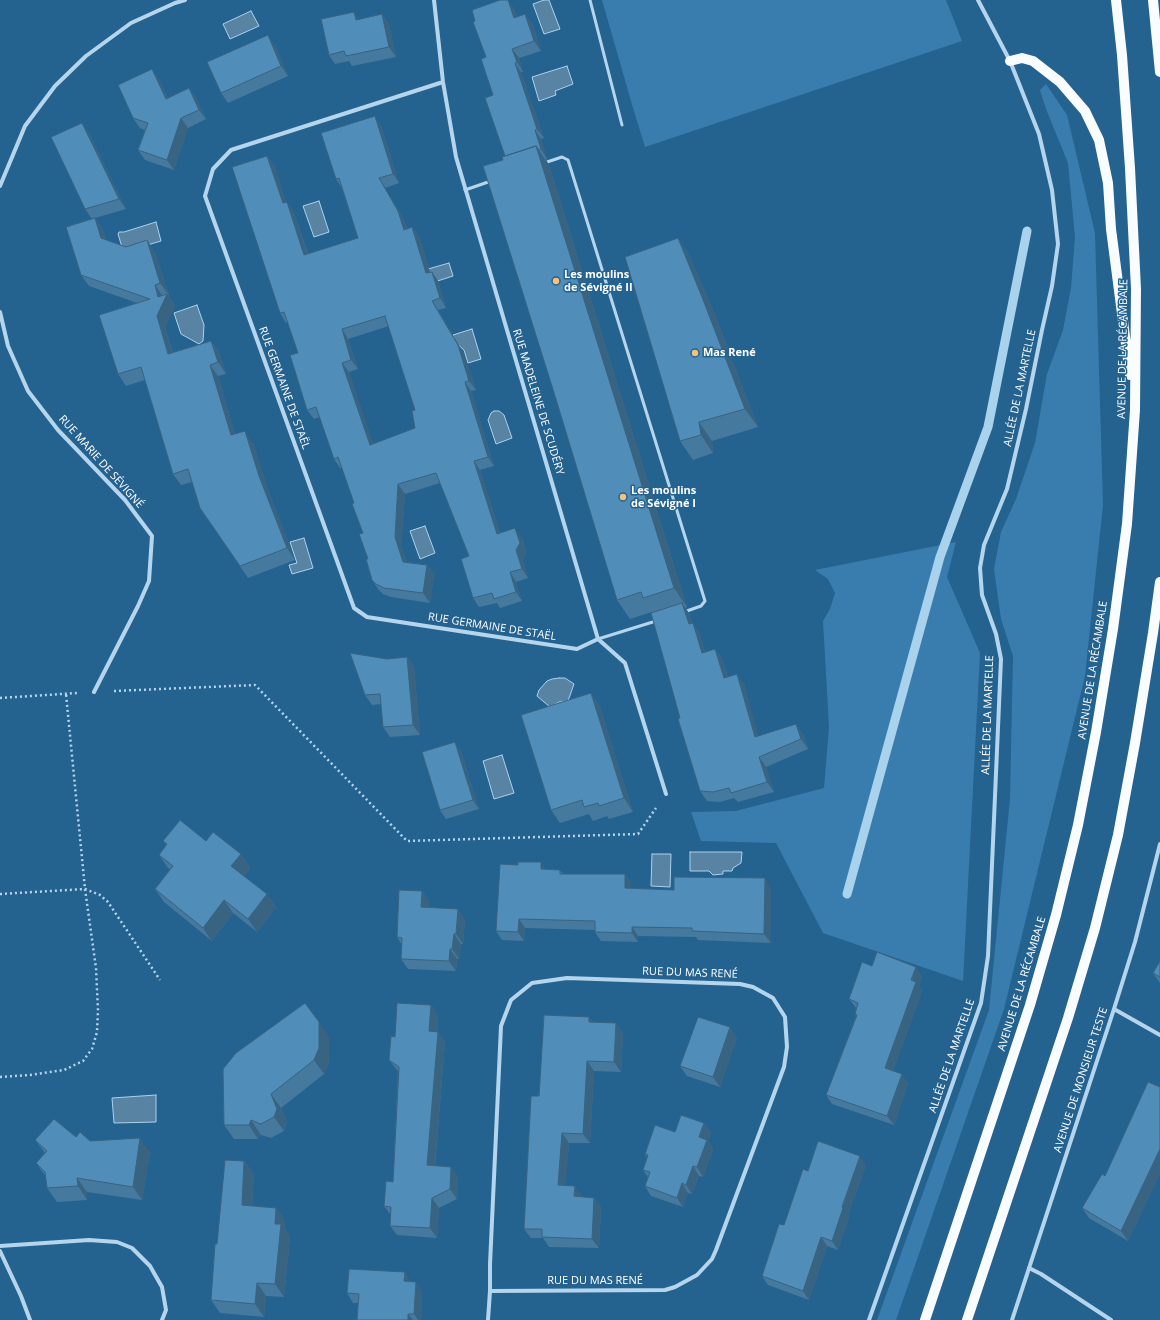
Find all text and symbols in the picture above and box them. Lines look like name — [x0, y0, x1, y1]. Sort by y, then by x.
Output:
place label: Les moulins de Sévigné II — [564, 268, 633, 294]
marker: Les moulins de Sévigné II — [551, 276, 561, 286]
street label: AVENUE DE LA RÉCAMBALE — [1115, 279, 1131, 419]
street label: RUE GERMAINE DE STAËL — [256, 325, 312, 451]
street label: RUE MADELEINE DE SCUDÉRY — [509, 327, 567, 477]
street label: ALLÉE DE LA MARTELLE — [1001, 328, 1039, 448]
place label: Mas René — [703, 346, 756, 360]
marker: Mas René — [690, 348, 700, 358]
street label: RUE MARIE DE SÉVIGNÉ — [56, 413, 146, 511]
place label: Les moulins de Sévigné I — [631, 484, 696, 510]
marker: Les moulins de Sévigné I — [618, 492, 628, 502]
street label: AVENUE DE LA RÉCAMBALE — [1076, 600, 1110, 740]
street label: RUE GERMAINE DE STAËL — [427, 610, 557, 644]
street label: ALLÉE DE LA MARTELLE — [979, 655, 997, 775]
street label: AVENUE DE LA RÉCAMBALE — [995, 915, 1049, 1053]
street label: RUE DU MAS RENÉ — [642, 965, 738, 981]
street label: ALLÉE DE LA MARTELLE — [926, 997, 978, 1115]
street label: AVENUE DE MONSIEUR TESTE — [1051, 1006, 1111, 1154]
street label: RUE DU MAS RENÉ — [547, 1274, 643, 1288]

